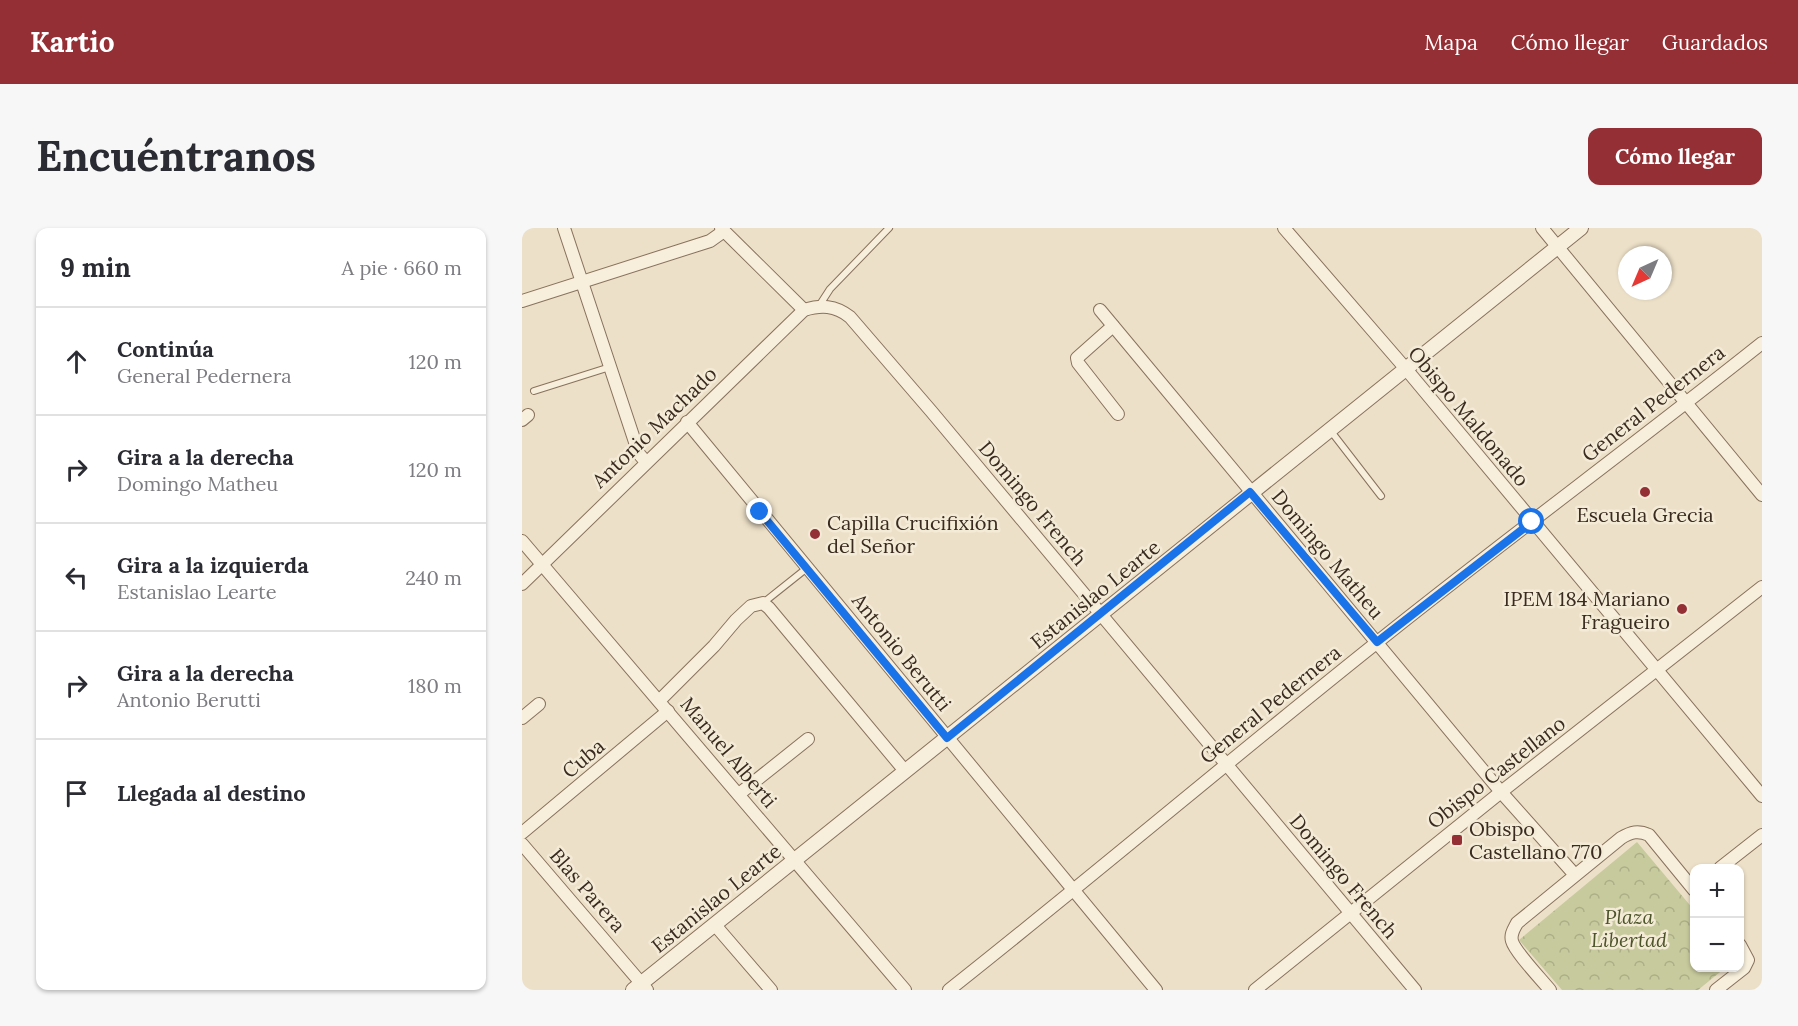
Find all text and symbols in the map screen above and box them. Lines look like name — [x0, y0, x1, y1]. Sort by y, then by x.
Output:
text: Kartio — [30, 24, 114, 60]
text: Mapa — [1424, 29, 1478, 56]
text: Cómo llegar — [1511, 29, 1629, 56]
text: Guardados — [1662, 29, 1768, 56]
button: Cómo llegar — [1588, 128, 1762, 185]
text: Encuéntranos — [36, 129, 316, 183]
north arrow — [1618, 246, 1672, 300]
text: 9 min — [60, 251, 131, 284]
text: A pie · 660 m — [342, 255, 462, 280]
text: Continúa — [117, 335, 214, 363]
street label: General Pedernera — [1577, 339, 1729, 467]
street label: Obispo Maldonado — [1403, 341, 1535, 491]
icon: ahead — [60, 345, 93, 378]
text: 120 m — [408, 349, 462, 374]
street label: Antonio Machado — [586, 361, 722, 494]
text: General Pedernera — [117, 363, 292, 388]
street label: Domingo French — [974, 436, 1092, 570]
text: Gira a la derecha — [117, 443, 294, 471]
icon: right — [60, 453, 93, 486]
text: 120 m — [408, 457, 462, 482]
text: Domingo Matheu — [117, 471, 278, 496]
street label: Domingo Matheu — [1267, 484, 1389, 624]
marker: Escuela Grecia — [1638, 485, 1652, 499]
route end — [746, 498, 772, 524]
place label: Escuela Grecia — [1576, 502, 1714, 527]
route start — [1518, 508, 1544, 534]
place label: Capilla Crucifixión del Señor — [827, 510, 999, 558]
marker: Capilla Crucifixión del Señor — [808, 527, 822, 541]
street label: Estanislao Learte — [1025, 534, 1165, 654]
text: Gira a la izquierda — [117, 551, 309, 579]
icon: left — [60, 561, 93, 594]
text: 240 m — [405, 565, 462, 590]
text: Estanislao Learte — [117, 579, 277, 604]
place label: IPEM 184 Mariano Fragueiro — [1503, 586, 1670, 634]
street label: Antonio Berutti — [846, 587, 957, 716]
marker: IPEM 184 Mariano Fragueiro — [1675, 602, 1689, 616]
street label: General Pedernera — [1194, 639, 1346, 769]
text: Gira a la derecha — [117, 659, 294, 687]
icon: right — [60, 669, 93, 702]
text: 180 m — [408, 673, 462, 698]
text: Antonio Berutti — [117, 687, 261, 712]
street label: Manuel Alberti — [675, 692, 783, 812]
street label: Obispo Castellano — [1422, 710, 1570, 834]
street label: Cuba — [557, 733, 609, 783]
icon: arrive — [60, 777, 93, 810]
text: Llegada al destino — [117, 779, 306, 807]
street label: Domingo French — [1285, 809, 1403, 943]
place label: Obispo Castellano 770 — [1469, 816, 1602, 864]
marker: Obispo Castellano 770 — [1450, 833, 1464, 847]
street label: Estanislao Learte — [646, 838, 786, 958]
street label: Blas Parera — [545, 843, 631, 937]
map controls — [1690, 864, 1744, 972]
button: + — [1690, 864, 1744, 918]
park label: Plaza Libertad — [1591, 904, 1668, 952]
button: − — [1690, 918, 1744, 972]

